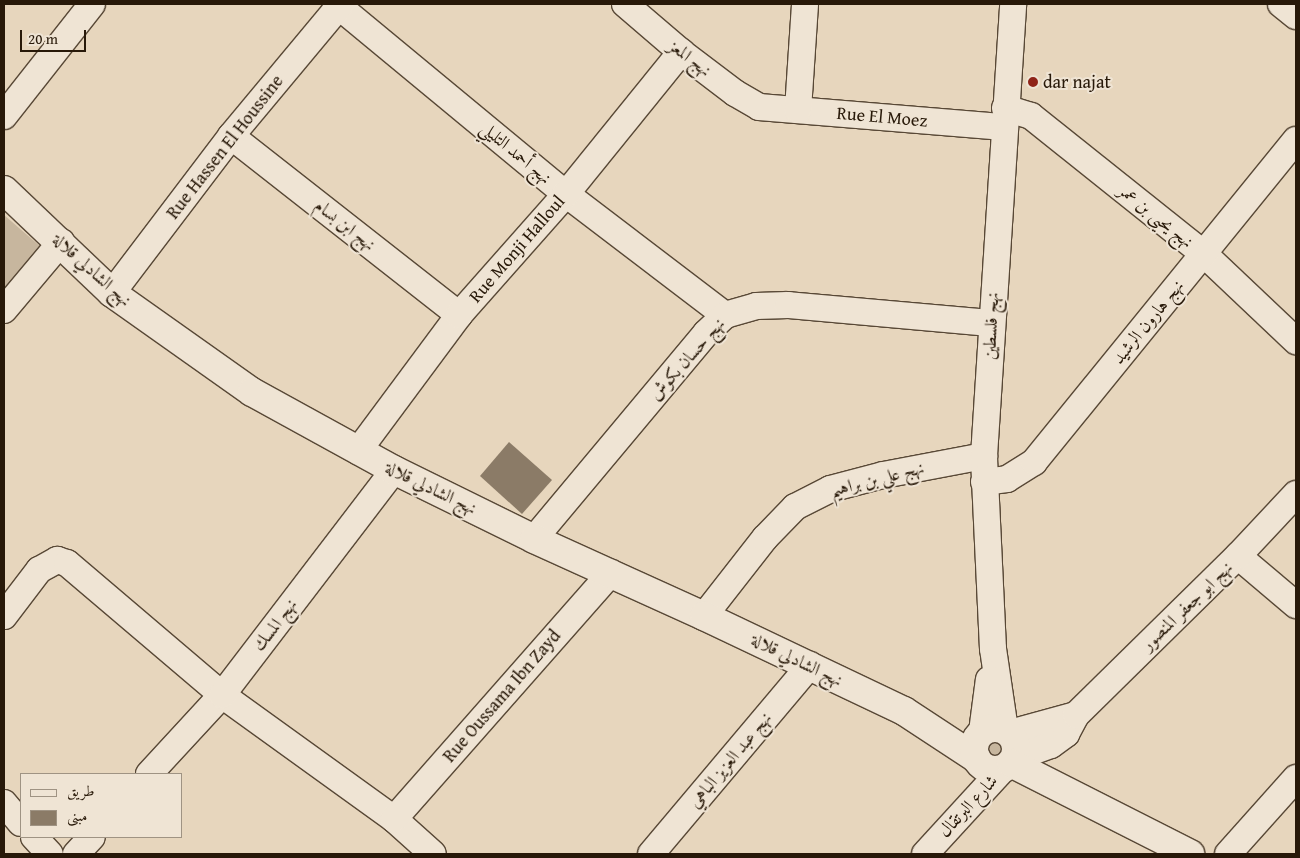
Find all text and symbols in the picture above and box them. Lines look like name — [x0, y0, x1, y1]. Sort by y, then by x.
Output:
scale bar — [22, 20, 89, 52]
text: 20 m — [28, 28, 58, 49]
street label: نهج المعز — [664, 35, 716, 81]
street label: Rue Hassen El Houssine — [162, 71, 288, 223]
place label: dar najat — [1043, 71, 1111, 93]
marker: dar najat — [1027, 76, 1039, 88]
street label: Rue El Moez — [836, 102, 928, 132]
street label: نهج أحمد التليلي — [476, 117, 556, 189]
street label: نهج يحيى بن عمر — [1114, 179, 1198, 253]
street label: Rue Monji Halloul — [465, 191, 569, 307]
street label: نهج ابن بسام — [310, 195, 380, 255]
street label: نهج الشادلي قلالة — [48, 229, 136, 311]
street label: نهج هارون الرشيد — [1107, 276, 1189, 368]
street label: نهج فلسطين — [978, 292, 1004, 360]
street label: نهج حسان بكوش — [644, 313, 730, 405]
street label: نهج الشادلي قلالة — [382, 457, 480, 519]
street label: نهج علي بن براهيم — [828, 457, 926, 501]
street label: نهج ابو جعفر المنصور — [1137, 557, 1237, 655]
street label: نهج المسك — [248, 594, 302, 656]
street label: Rue Oussama Ibn Zayd — [439, 625, 565, 767]
street label: نهج الشادلي قلالة — [748, 629, 846, 691]
street label: نهج عبد العزيز الباهي — [684, 708, 776, 812]
street label: شارع البرتقال — [934, 770, 1002, 842]
legend — [20, 773, 182, 838]
text: طريق — [67, 780, 94, 801]
text: مبنى — [67, 805, 87, 826]

